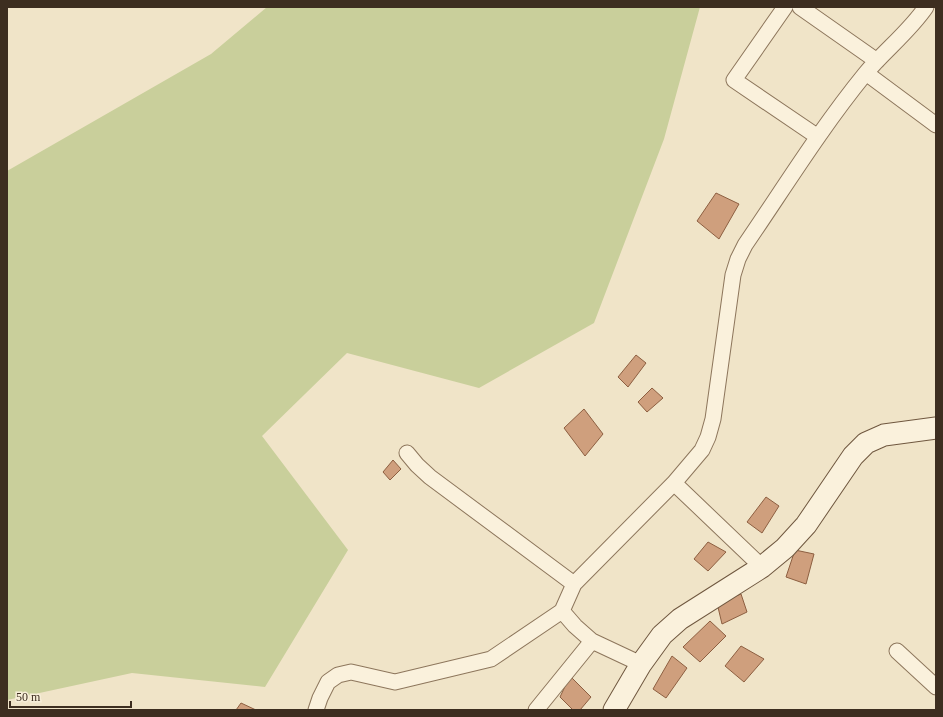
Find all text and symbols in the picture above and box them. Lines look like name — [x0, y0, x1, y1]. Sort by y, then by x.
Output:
scale bar — [10, 683, 131, 709]
text: 50 m — [16, 690, 41, 704]

